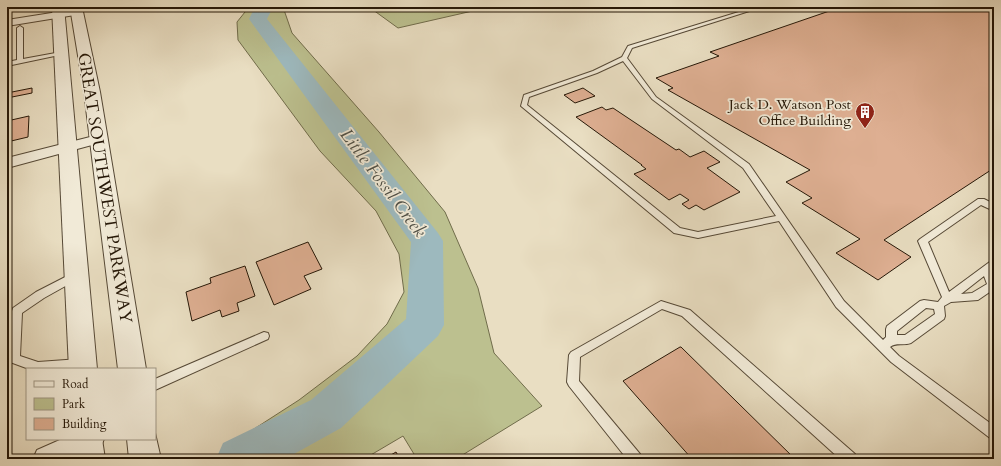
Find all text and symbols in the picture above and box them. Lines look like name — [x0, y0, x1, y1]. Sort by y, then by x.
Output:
street label: GREAT SOUTHWEST PARKWAY — [72, 51, 138, 325]
place label: Jack D. Watson Post Office Building — [727, 95, 852, 130]
building icon: Jack D. Watson Post Office Building — [854, 101, 876, 129]
water label: Little Fossil Creek — [334, 124, 432, 243]
legend — [26, 368, 156, 440]
text: Road — [62, 376, 89, 392]
text: Park — [62, 396, 86, 412]
text: Building — [62, 416, 107, 432]

